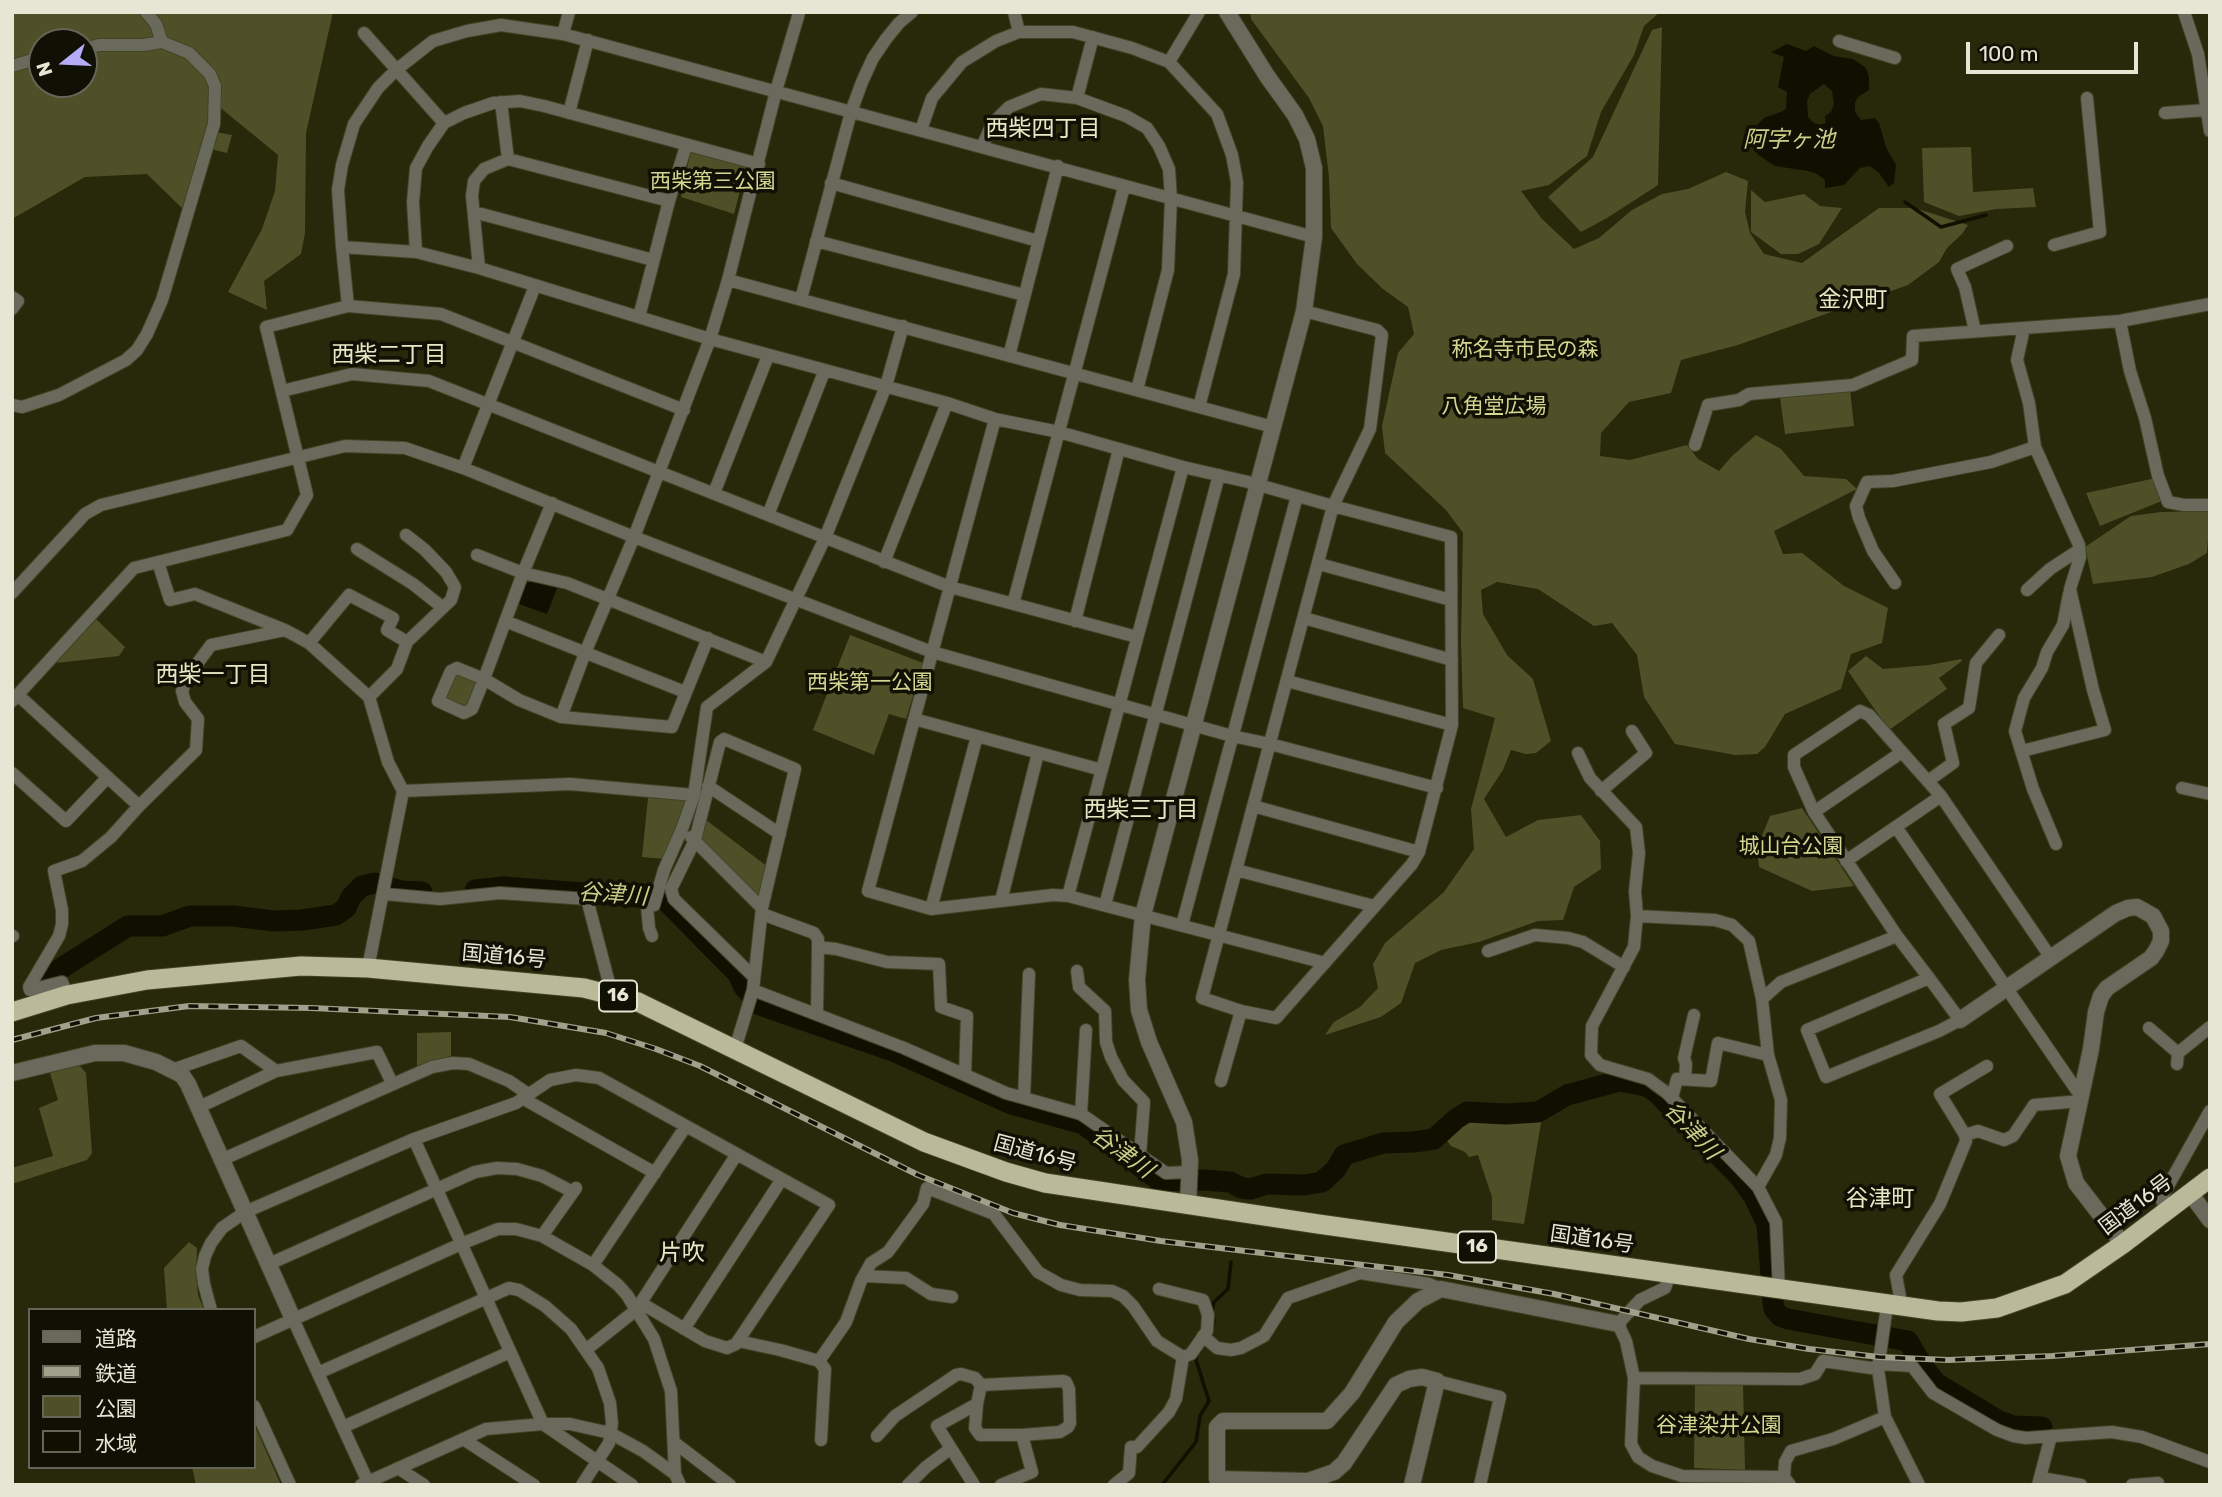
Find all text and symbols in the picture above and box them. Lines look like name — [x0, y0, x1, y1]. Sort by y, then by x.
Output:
north arrow — [28, 28, 98, 98]
scale bar — [1970, 28, 2142, 72]
text: 100 m — [1979, 41, 2038, 66]
text: N — [31, 59, 58, 79]
district label: 西柴四丁目 — [986, 115, 1100, 143]
water label: 阿字ヶ池 — [1743, 126, 1835, 154]
park label: 西柴第三公園 — [650, 169, 776, 195]
district label: 金沢町 — [1819, 286, 1887, 314]
park label: 称名寺市民の森 — [1452, 337, 1598, 363]
district label: 西柴二丁目 — [332, 341, 446, 369]
park label: 八角堂広場 — [1442, 394, 1546, 420]
district label: 西柴一丁目 — [156, 661, 270, 689]
park label: 西柴第一公園 — [807, 670, 933, 696]
district label: 西柴三丁目 — [1084, 796, 1198, 824]
park label: 城山台公園 — [1739, 834, 1843, 860]
water label: 谷津川 — [578, 879, 648, 911]
street label: 国道16号 — [461, 941, 547, 973]
road number: 16 — [599, 980, 637, 1012]
water label: 谷津川 — [1658, 1096, 1726, 1166]
water label: 谷津川 — [1086, 1122, 1158, 1184]
street label: 国道16号 — [991, 1131, 1079, 1177]
street label: 国道16号 — [2095, 1169, 2177, 1241]
district label: 谷津町 — [1846, 1185, 1914, 1213]
street label: 国道16号 — [1548, 1222, 1636, 1258]
road number: 16 — [1458, 1232, 1496, 1262]
district label: 片吹 — [659, 1239, 705, 1267]
legend — [28, 1308, 256, 1469]
text: 道路 — [95, 1326, 137, 1351]
text: 鉄道 — [95, 1361, 137, 1386]
text: 公園 — [95, 1396, 137, 1421]
park label: 谷津染井公園 — [1656, 1413, 1782, 1439]
text: 水域 — [95, 1431, 137, 1456]

